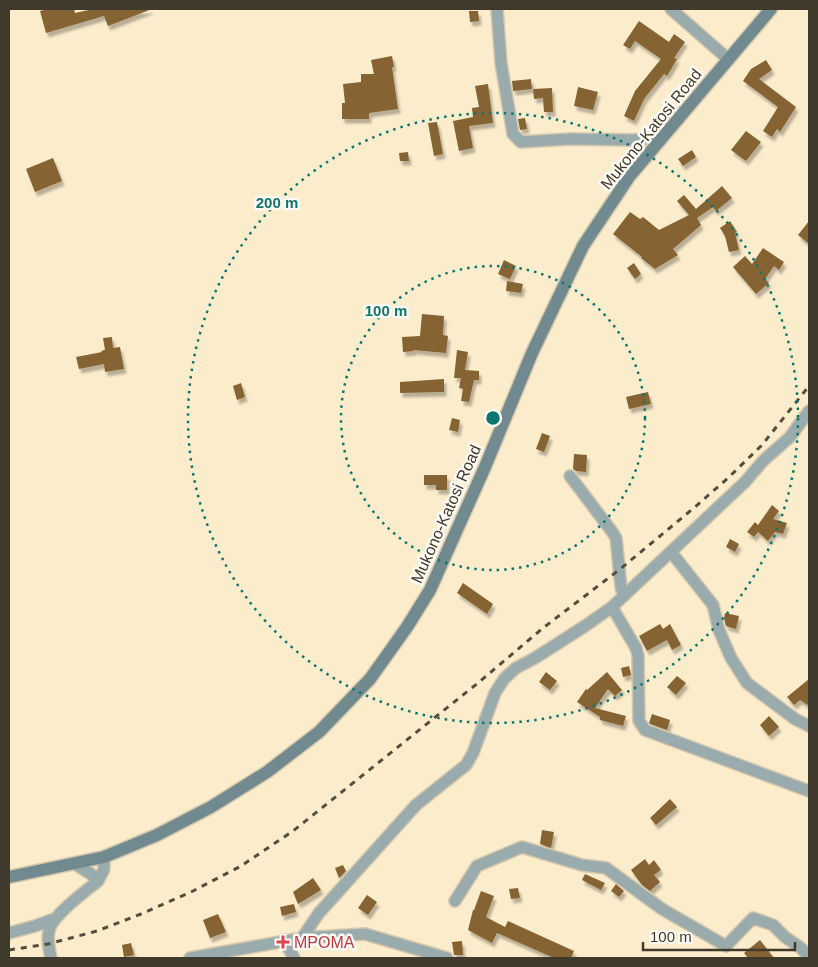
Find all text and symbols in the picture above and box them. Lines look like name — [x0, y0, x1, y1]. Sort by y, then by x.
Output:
street label: Mukono-Katosi Road — [597, 66, 705, 192]
text: 200 m — [256, 194, 298, 211]
text: 100 m — [365, 302, 407, 319]
centre of rings — [484, 409, 502, 427]
street label: Mukono-Katosi Road — [408, 442, 484, 586]
scale bar — [643, 920, 796, 952]
text: 100 m — [650, 928, 692, 945]
place label: MPOMA — [294, 934, 355, 951]
marker: MPOMA — [276, 935, 290, 949]

